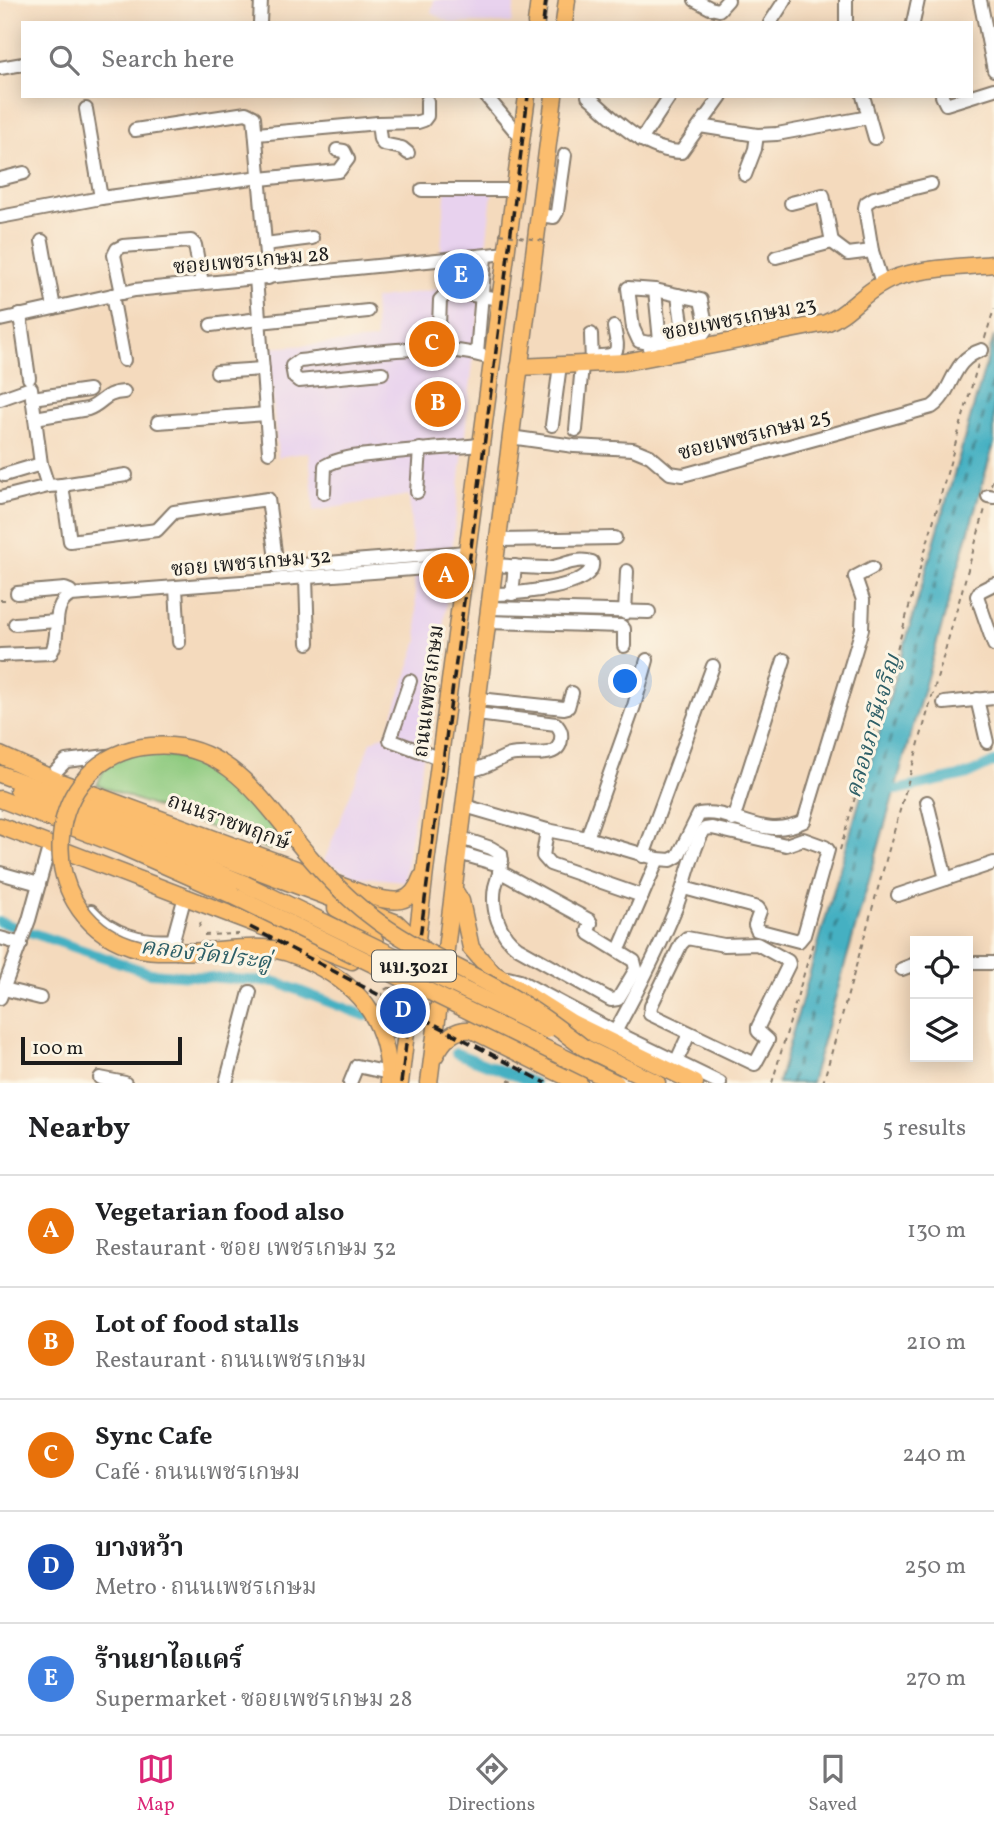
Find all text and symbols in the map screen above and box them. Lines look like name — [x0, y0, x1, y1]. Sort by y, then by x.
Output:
search box — [21, 21, 973, 98]
icon: search — [45, 41, 83, 79]
text: Search here — [101, 42, 234, 78]
street label: ซอยเพชรเกษม 28 — [172, 240, 330, 283]
pin: E — [438, 250, 484, 302]
street label: ซอยเพชรเกษม 23 — [660, 290, 819, 349]
pin: C — [409, 318, 455, 370]
pin: B — [415, 378, 461, 430]
street label: ซอยเพชรเกษม 25 — [675, 402, 834, 468]
street label: ซอย เพชรเกษม 32 — [170, 542, 333, 585]
pin: A — [423, 550, 469, 602]
street label: ถนนเพชรเกษม — [407, 623, 452, 759]
water label: คลองภาษีเจริญ — [838, 649, 910, 802]
your location — [608, 664, 642, 698]
street label: ถนนราชพฤกษ์ — [163, 787, 294, 858]
water label: คลองวัดประดู่ — [138, 931, 276, 979]
map controls — [910, 936, 973, 1062]
button: locate — [910, 936, 973, 999]
road number: นบ.3021 — [372, 950, 456, 982]
pin: D — [380, 985, 426, 1037]
button: layers — [910, 999, 973, 1062]
scale bar — [21, 1034, 182, 1066]
text: 100 m — [32, 1036, 83, 1062]
text: Nearby — [28, 1108, 130, 1150]
text: 5 results — [882, 1113, 966, 1145]
text: Vegetarian food also — [95, 1195, 344, 1231]
text: A — [43, 1215, 59, 1247]
text: 130 m — [907, 1215, 966, 1247]
text: Restaurant · ซอย เพชรเกษม 32 — [95, 1233, 397, 1265]
text: Lot of food stalls — [95, 1307, 299, 1343]
text: B — [43, 1327, 59, 1359]
text: 210 m — [906, 1327, 966, 1359]
text: Restaurant · ถนนเพชรเกษม — [95, 1345, 367, 1377]
text: Sync Cafe — [95, 1419, 213, 1455]
text: C — [44, 1439, 58, 1471]
text: 240 m — [902, 1439, 966, 1471]
text: Café · ถนนเพชรเกษม — [95, 1457, 300, 1489]
text: บางหว้า — [95, 1531, 184, 1567]
text: D — [43, 1551, 59, 1583]
text: 250 m — [904, 1551, 966, 1583]
text: Metro · ถนนเพชรเกษม — [95, 1572, 317, 1604]
text: ร้านยาไอแคร์ — [95, 1643, 242, 1679]
text: E — [44, 1663, 58, 1695]
text: 270 m — [905, 1663, 966, 1695]
text: Supermarket · ซอยเพชรเกษม 28 — [95, 1684, 412, 1716]
tab: Map — [137, 1750, 175, 1818]
tab: Directions — [448, 1750, 535, 1818]
tab: Saved — [808, 1750, 857, 1818]

